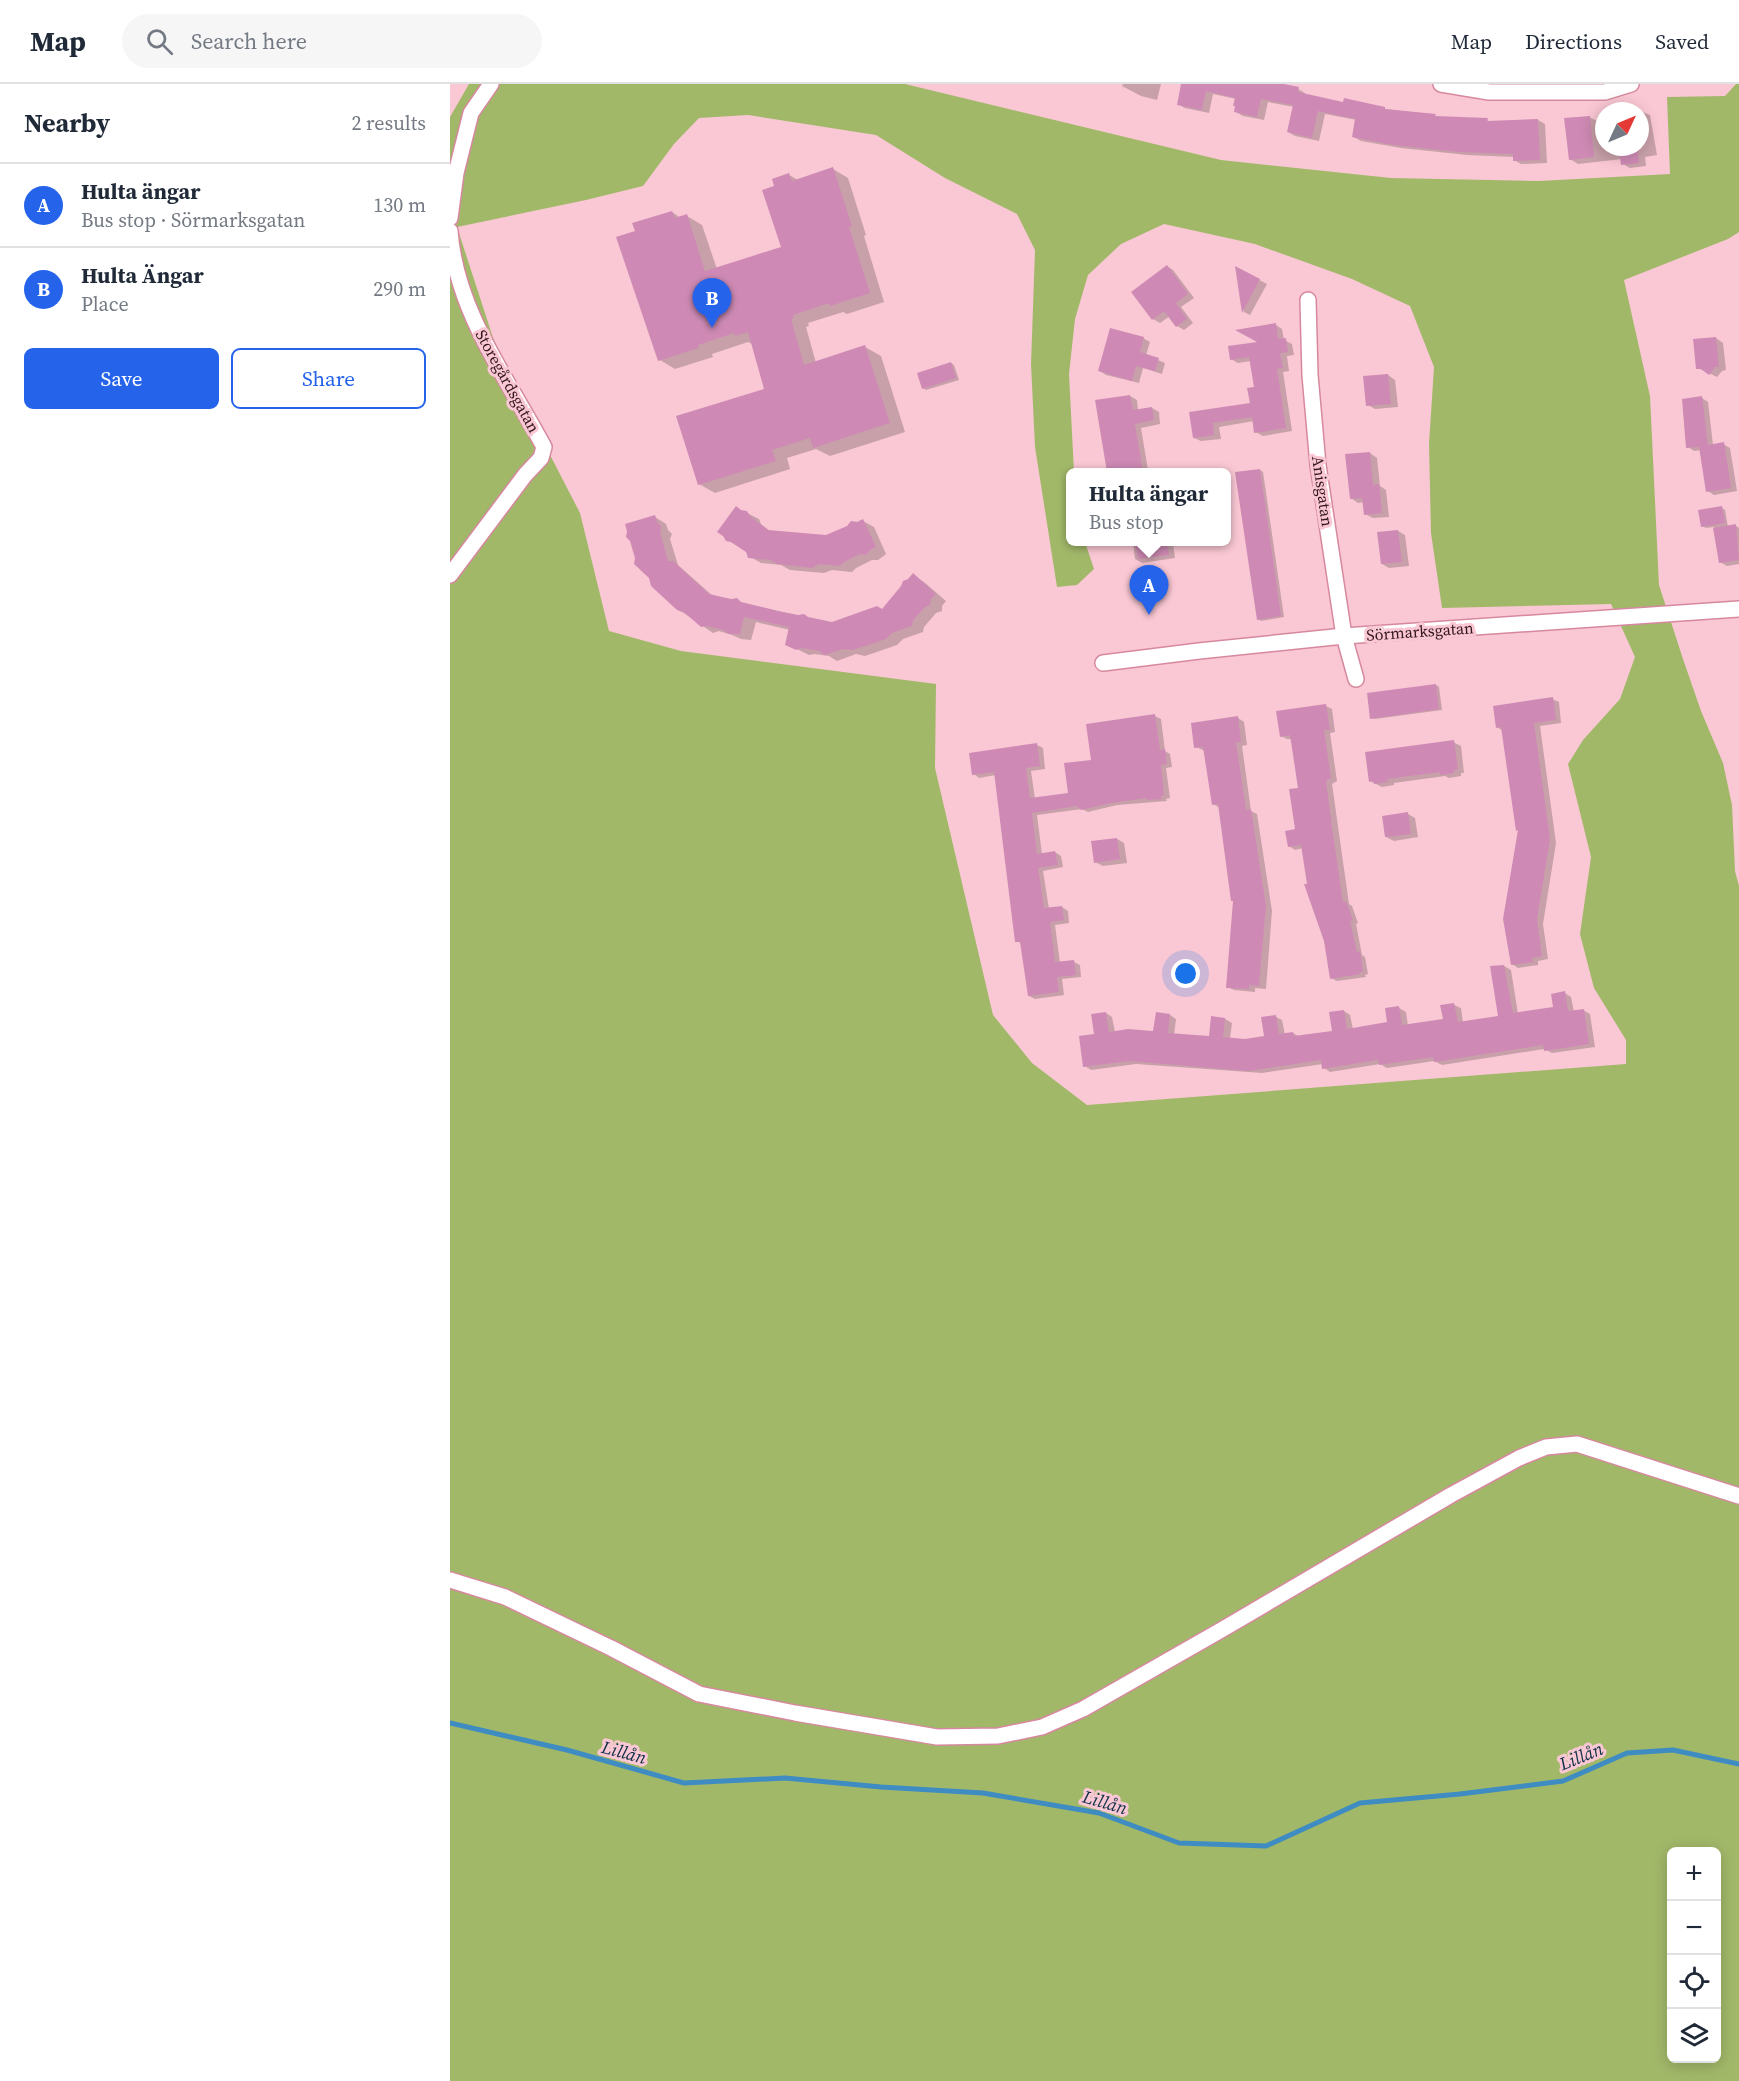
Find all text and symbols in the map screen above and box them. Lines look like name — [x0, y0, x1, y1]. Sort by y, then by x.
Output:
search box — [122, 14, 542, 68]
text: Map — [30, 22, 86, 60]
icon: search — [143, 25, 176, 58]
text: Search here — [191, 26, 307, 56]
text: Map — [1451, 27, 1492, 56]
text: Directions — [1525, 27, 1622, 56]
text: Saved — [1655, 27, 1709, 56]
north arrow — [1595, 102, 1649, 156]
text: Nearby — [24, 105, 110, 141]
text: 2 results — [351, 109, 426, 137]
text: Hulta ängar — [81, 176, 200, 206]
text: A — [37, 191, 50, 219]
text: 130 m — [373, 191, 426, 219]
text: Bus stop · Sörmarksgatan — [81, 206, 305, 234]
text: Hulta Ängar — [81, 260, 204, 290]
text: B — [37, 275, 50, 303]
text: 290 m — [373, 275, 426, 303]
pin: B — [692, 278, 732, 328]
text: Place — [81, 290, 129, 318]
street label: Storegårdsgatan — [471, 326, 546, 437]
button: Save — [24, 348, 219, 409]
button: Share — [231, 348, 426, 409]
street label: Anisgatan — [1307, 454, 1339, 528]
popup — [1066, 468, 1231, 546]
text: Hulta ängar — [1089, 478, 1208, 508]
text: Bus stop — [1089, 508, 1164, 536]
pin: A — [1130, 566, 1168, 615]
street label: Sörmarksgatan — [1366, 616, 1475, 646]
your location — [1171, 959, 1200, 988]
water label: Lillån — [598, 1734, 649, 1770]
water label: Lillån — [1554, 1736, 1607, 1776]
water label: Lillån — [1079, 1783, 1130, 1820]
map controls — [1667, 1847, 1721, 2063]
button: + — [1667, 1847, 1721, 1901]
button: − — [1667, 1901, 1721, 1955]
button: locate — [1667, 1955, 1721, 2009]
button: layers — [1667, 2009, 1721, 2063]

